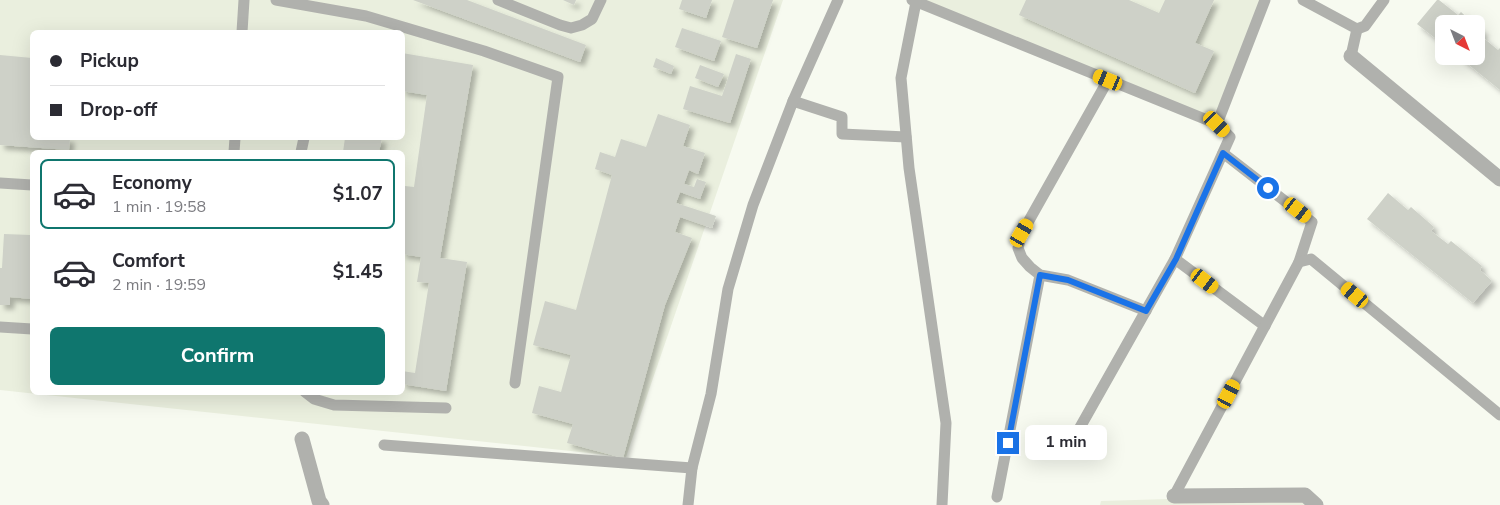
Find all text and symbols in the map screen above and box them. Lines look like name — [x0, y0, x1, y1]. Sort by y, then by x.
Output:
north arrow — [1435, 15, 1485, 65]
map controls — [1435, 15, 1485, 65]
text: Pickup — [80, 48, 139, 74]
car — [1091, 67, 1124, 93]
text: Drop-off — [80, 97, 157, 123]
car — [1201, 108, 1233, 140]
text: Economy — [112, 170, 192, 196]
icon: car — [52, 172, 97, 217]
route start — [1257, 177, 1279, 199]
text: $1.07 — [333, 181, 383, 207]
car — [1281, 195, 1314, 225]
text: 1 min · 19:58 — [112, 196, 206, 218]
car — [1008, 216, 1035, 250]
text: Comfort — [112, 248, 185, 274]
icon: car — [52, 250, 97, 295]
text: $1.45 — [333, 259, 383, 285]
car — [1188, 266, 1221, 296]
text: 2 min · 19:59 — [112, 274, 206, 296]
car — [1338, 280, 1371, 310]
button: Confirm — [50, 327, 385, 385]
car — [1215, 377, 1242, 411]
callout: 1 min — [1026, 426, 1108, 460]
text: 1 min — [1045, 431, 1087, 453]
route end — [997, 432, 1019, 454]

